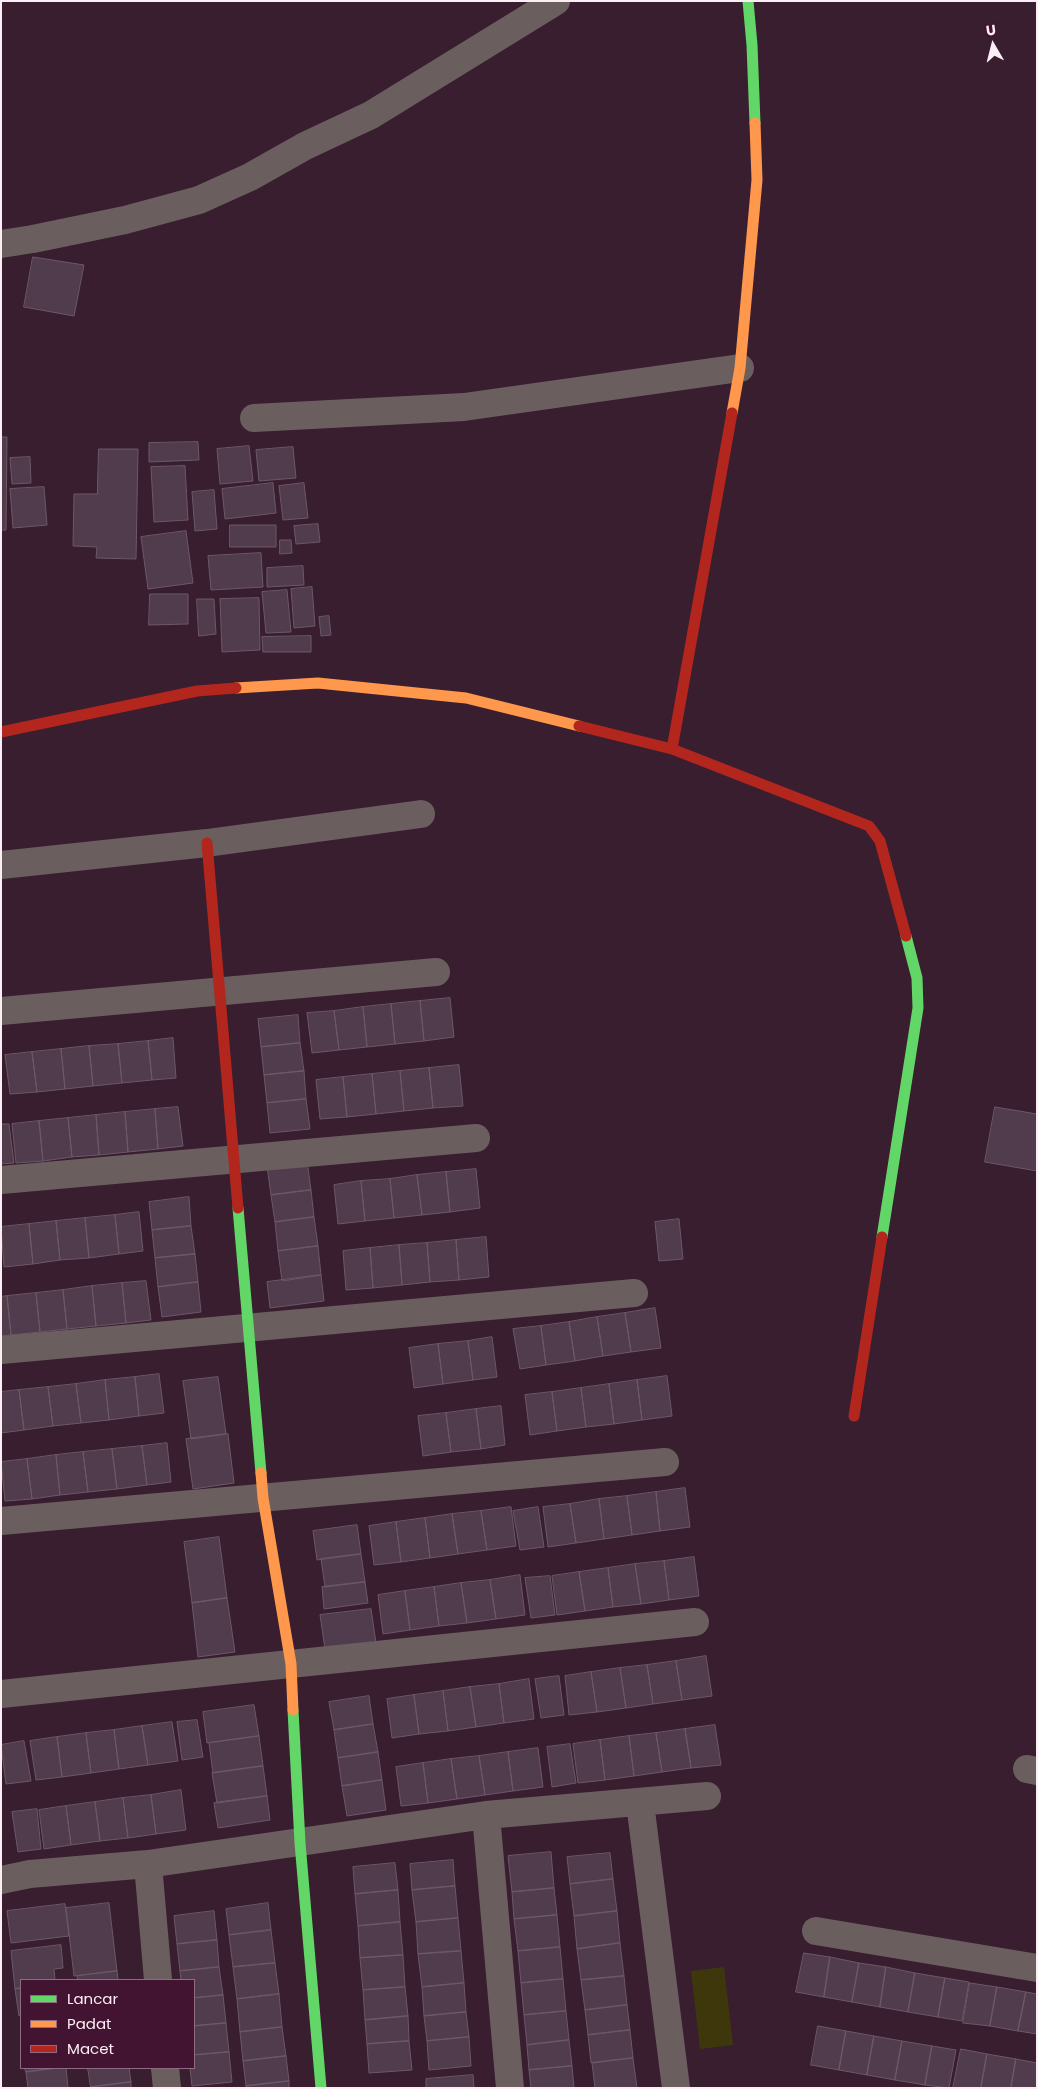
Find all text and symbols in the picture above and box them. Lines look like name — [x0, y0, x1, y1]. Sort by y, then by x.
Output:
north arrow — [968, 20, 1018, 70]
text: U — [985, 20, 997, 41]
legend — [20, 1979, 195, 2069]
text: Lancar — [67, 1988, 118, 2009]
text: Padat — [67, 2013, 112, 2034]
text: Macet — [67, 2038, 114, 2059]

